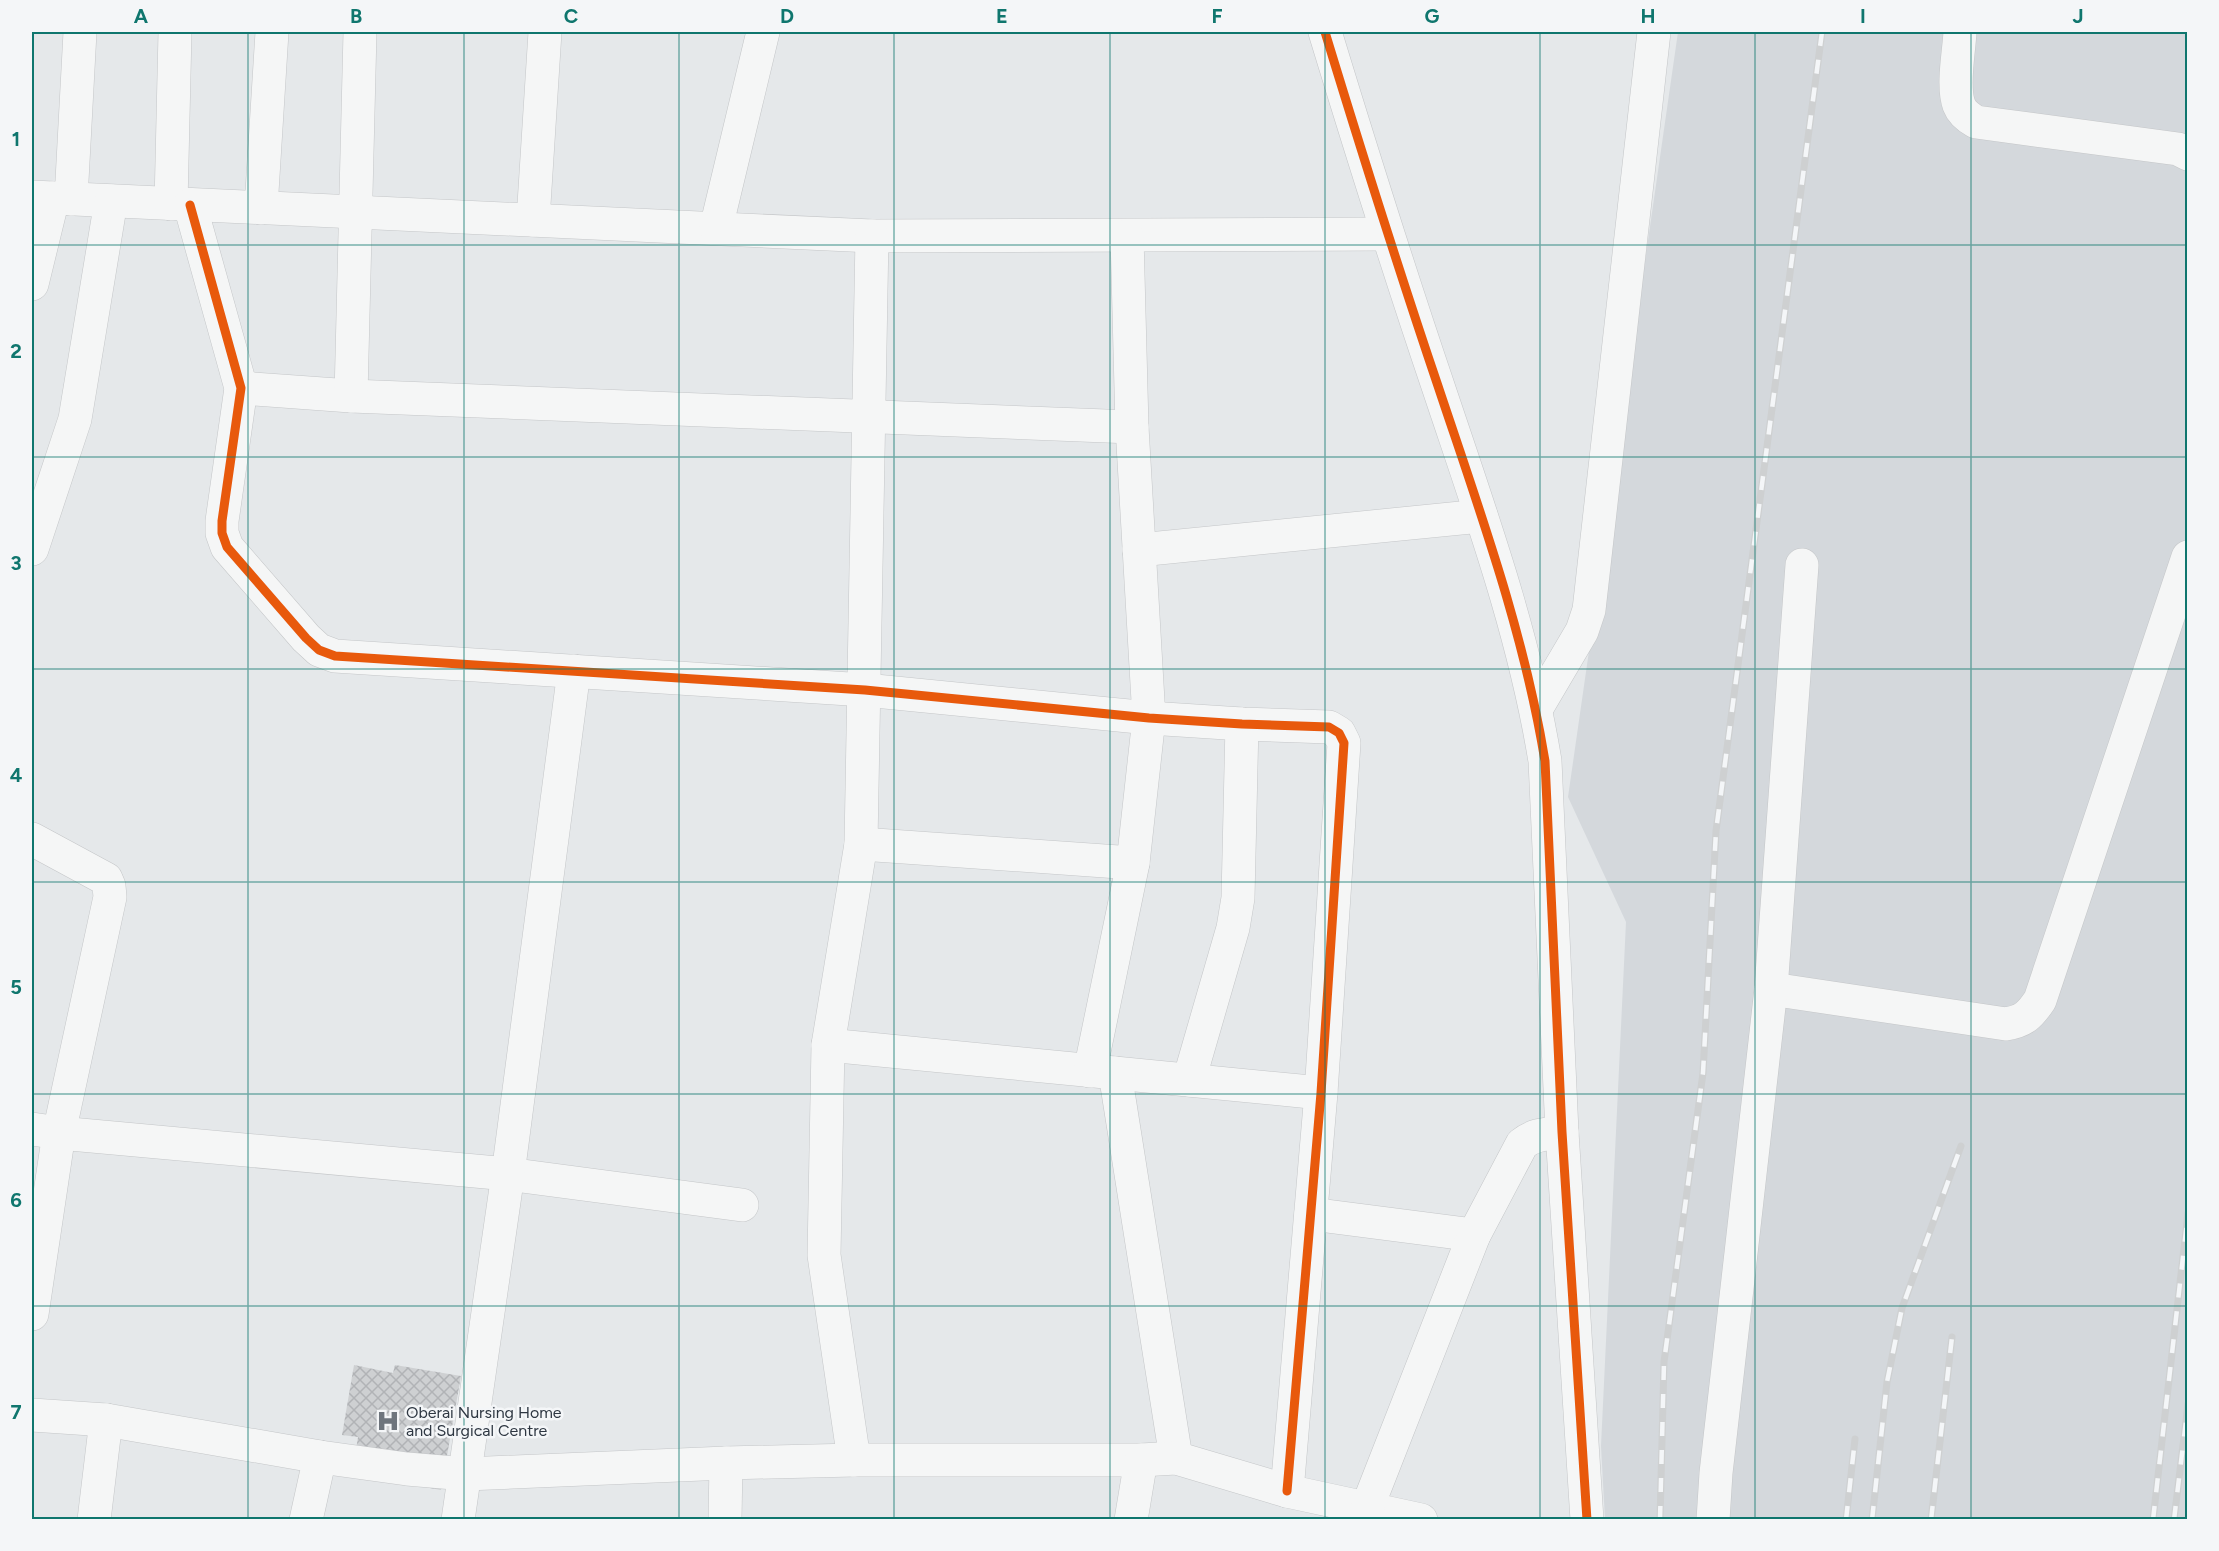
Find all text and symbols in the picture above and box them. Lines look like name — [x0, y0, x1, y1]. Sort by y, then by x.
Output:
text: A — [134, 4, 149, 28]
text: B — [350, 4, 362, 28]
text: C — [564, 4, 578, 28]
text: D — [780, 4, 794, 28]
text: E — [996, 4, 1008, 28]
text: F — [1211, 4, 1223, 28]
text: G — [1425, 4, 1440, 28]
text: H — [1641, 4, 1656, 28]
text: I — [1860, 4, 1866, 28]
text: J — [2072, 4, 2084, 28]
text: 1 — [12, 127, 20, 151]
text: 2 — [10, 339, 22, 363]
text: 3 — [10, 551, 22, 575]
text: 4 — [10, 763, 23, 787]
text: 5 — [10, 975, 22, 999]
text: 6 — [10, 1188, 22, 1212]
text: 7 — [10, 1400, 22, 1424]
place label: Oberai Nursing Home and Surgical Centre — [406, 1403, 562, 1440]
hospital icon: Oberai Nursing Home and Surgical Centre — [375, 1408, 401, 1434]

